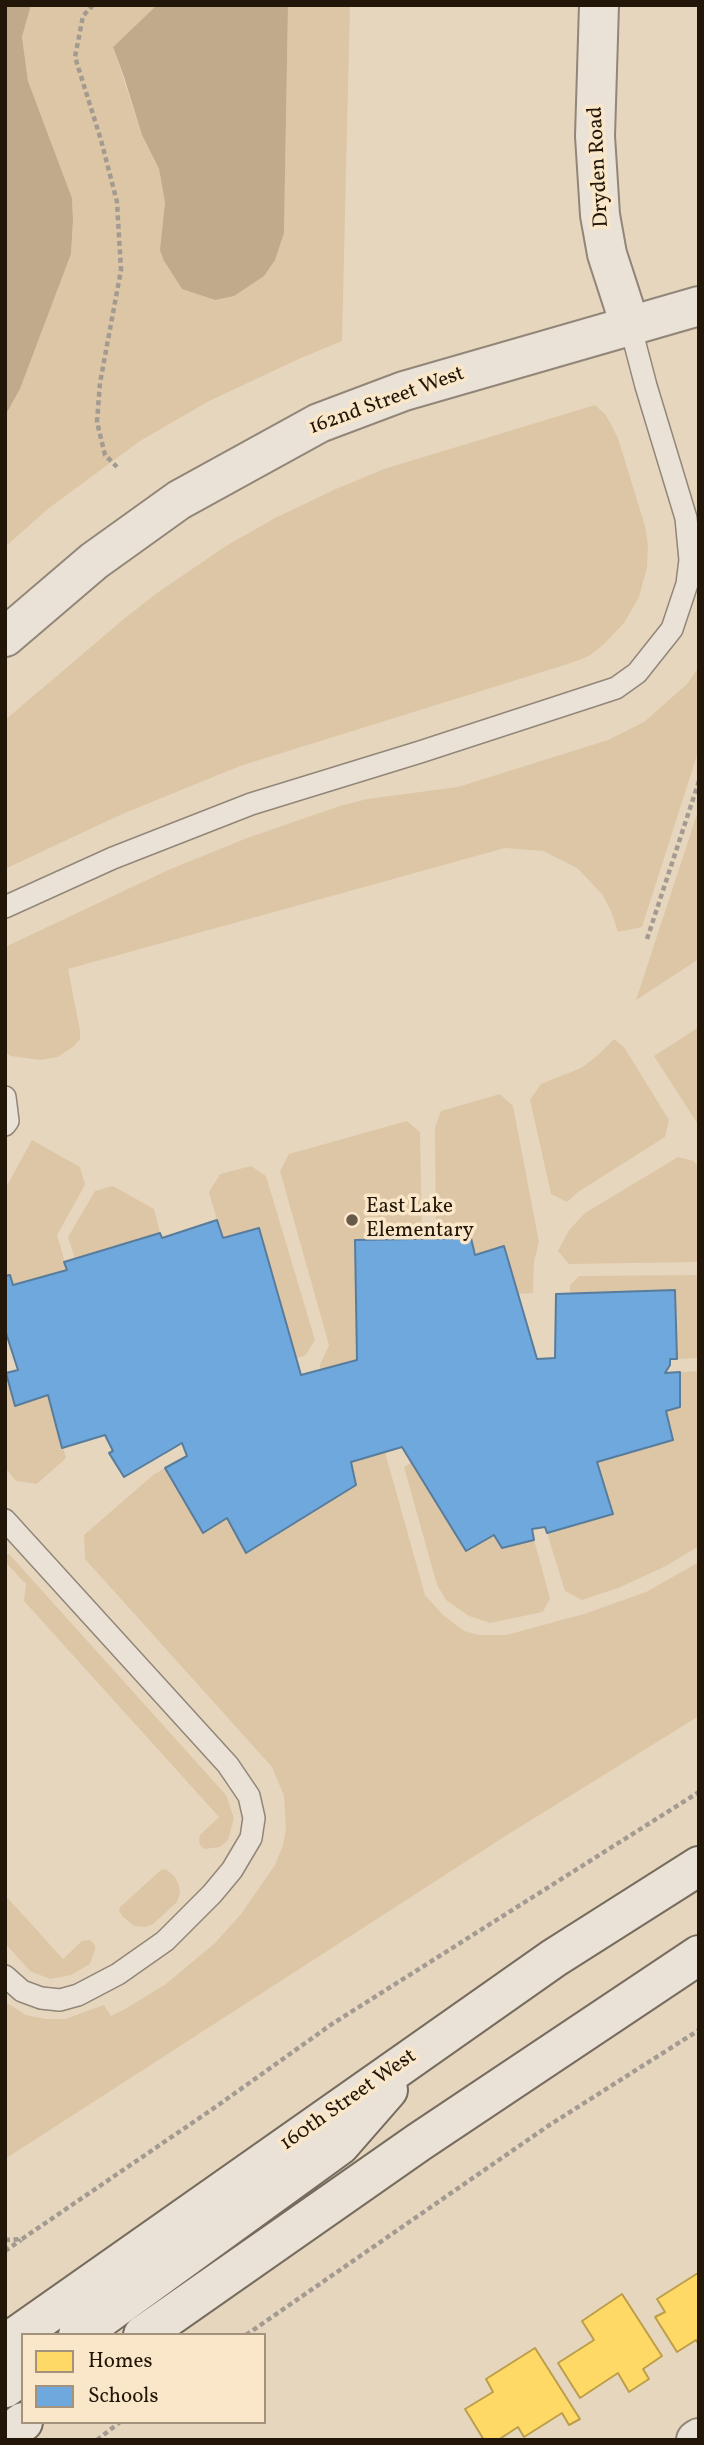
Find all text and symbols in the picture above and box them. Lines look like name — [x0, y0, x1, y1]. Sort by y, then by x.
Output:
street label: Dryden Road — [584, 106, 616, 228]
street label: 162nd Street West — [306, 362, 468, 442]
place label: East Lake Elementary — [366, 1195, 474, 1245]
marker: East Lake Elementary — [344, 1212, 360, 1228]
street label: 160th Street West — [276, 2045, 422, 2157]
legend — [21, 2333, 266, 2424]
text: Homes — [88, 2347, 153, 2376]
text: Schools — [88, 2382, 158, 2411]

